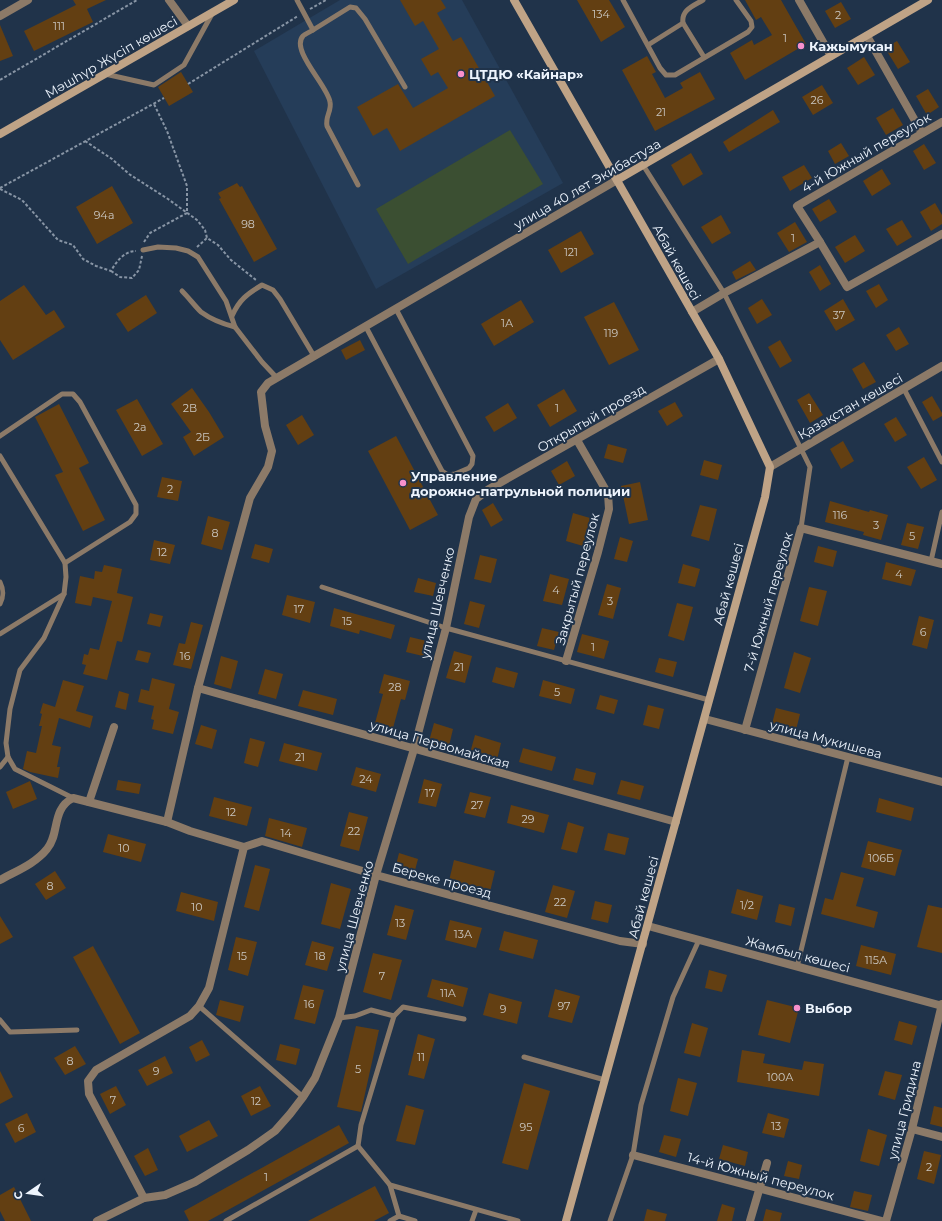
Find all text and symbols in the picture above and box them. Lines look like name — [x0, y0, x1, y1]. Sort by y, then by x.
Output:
house number: 134 — [592, 7, 610, 21]
house number: 2 — [835, 8, 841, 22]
street label: Мәшһүр Жүсіп көшесі — [42, 13, 180, 101]
house number: 111 — [53, 19, 65, 33]
house number: 1 — [783, 31, 787, 45]
place label: Кажымукан — [809, 38, 893, 54]
marker: Кажымукан — [796, 41, 806, 51]
place label: ЦТДЮ «Кайнар» — [469, 66, 583, 82]
marker: ЦТДЮ «Кайнар» — [456, 69, 466, 79]
house number: 26 — [811, 93, 824, 107]
house number: 21 — [656, 105, 666, 119]
street label: 4-й Южный переулок — [798, 108, 934, 196]
street label: улица 40 лет Экибастуза — [510, 135, 663, 233]
house number: 94а — [94, 208, 114, 222]
house number: 98 — [241, 217, 255, 231]
street label: Абай көшесі — [650, 221, 704, 303]
house number: 1 — [791, 231, 795, 245]
house number: 121 — [564, 245, 578, 259]
house number: 37 — [833, 308, 845, 322]
house number: 1А — [501, 316, 514, 330]
house number: 119 — [604, 326, 619, 340]
street label: Қазақстан көшесі — [795, 369, 905, 443]
street label: Открытый проезд — [534, 381, 648, 455]
house number: 2В — [183, 401, 197, 415]
house number: 1 — [555, 401, 559, 415]
house number: 1 — [808, 401, 812, 415]
house number: 2а — [134, 420, 146, 434]
house number: 2Б — [196, 430, 210, 444]
place label: Управление дорожно-патрульной полиции — [411, 468, 630, 499]
marker: Управление дорожно-патрульной полиции — [398, 478, 408, 488]
house number: 2 — [167, 482, 173, 496]
house number: 116 — [833, 508, 848, 522]
street label: Закрытый переулок — [552, 511, 602, 647]
house number: 3 — [873, 518, 879, 532]
house number: 8 — [211, 526, 219, 540]
house number: 5 — [909, 529, 915, 543]
street label: 7-й Южный переулок — [740, 530, 796, 674]
street label: Абай көшесі — [709, 541, 747, 627]
house number: 12 — [157, 545, 167, 559]
street label: улица Шевченко — [416, 545, 458, 661]
house number: 4 — [895, 567, 903, 581]
house number: 4 — [552, 583, 560, 597]
house number: 3 — [607, 594, 613, 608]
house number: 17 — [294, 602, 304, 616]
house number: 15 — [342, 614, 352, 628]
house number: 6 — [920, 625, 927, 639]
house number: 1 — [591, 640, 595, 654]
house number: 16 — [180, 649, 191, 663]
house number: 21 — [454, 660, 464, 674]
house number: 28 — [388, 680, 402, 694]
house number: 5 — [554, 685, 560, 699]
street label: улица Первомайская — [367, 716, 512, 772]
street label: улица Мукишева — [767, 716, 884, 762]
house number: 21 — [295, 750, 305, 764]
house number: 24 — [359, 772, 373, 786]
house number: 17 — [425, 786, 435, 800]
house number: 27 — [471, 798, 483, 812]
house number: 12 — [226, 805, 236, 819]
house number: 29 — [522, 812, 535, 826]
house number: 22 — [348, 824, 360, 838]
house number: 14 — [280, 826, 292, 840]
house number: 10 — [118, 841, 130, 855]
house number: 106Б — [868, 851, 894, 865]
street label: Абай көшесі — [624, 854, 662, 940]
street label: улица Шевченко — [331, 859, 377, 974]
street label: Береке проезд — [390, 859, 494, 901]
house number: 8 — [46, 879, 54, 893]
house number: 22 — [554, 895, 566, 909]
house number: 1/2 — [740, 898, 754, 912]
house number: 10 — [191, 900, 203, 914]
house number: 13 — [395, 916, 405, 930]
house number: 13А — [454, 927, 473, 941]
street label: Жамбыл көшесі — [744, 932, 852, 976]
house number: 15 — [237, 949, 247, 963]
house number: 18 — [315, 949, 326, 963]
house number: 115А — [865, 953, 888, 967]
house number: 7 — [379, 969, 385, 983]
house number: 11А — [440, 986, 457, 1000]
house number: 16 — [304, 997, 315, 1011]
house number: 97 — [557, 999, 571, 1013]
place label: Выбор — [805, 1000, 852, 1016]
house number: 9 — [500, 1002, 507, 1016]
marker: Выбор — [792, 1003, 802, 1013]
house number: 11 — [417, 1050, 425, 1064]
house number: 8 — [66, 1054, 74, 1068]
street label: улица Гридина — [884, 1059, 924, 1162]
house number: 5 — [355, 1062, 361, 1076]
house number: 9 — [153, 1064, 160, 1078]
house number: 100А — [767, 1070, 794, 1084]
house number: 7 — [110, 1093, 116, 1107]
house number: 12 — [251, 1094, 261, 1108]
house number: 13 — [771, 1119, 781, 1133]
house number: 95 — [520, 1120, 532, 1134]
house number: 6 — [18, 1121, 25, 1135]
street label: 14-й Южный переулок — [686, 1149, 837, 1203]
house number: 2 — [926, 1160, 932, 1174]
house number: 1 — [264, 1170, 268, 1184]
north arrow — [8, 1173, 48, 1213]
text: С — [11, 1190, 26, 1201]

